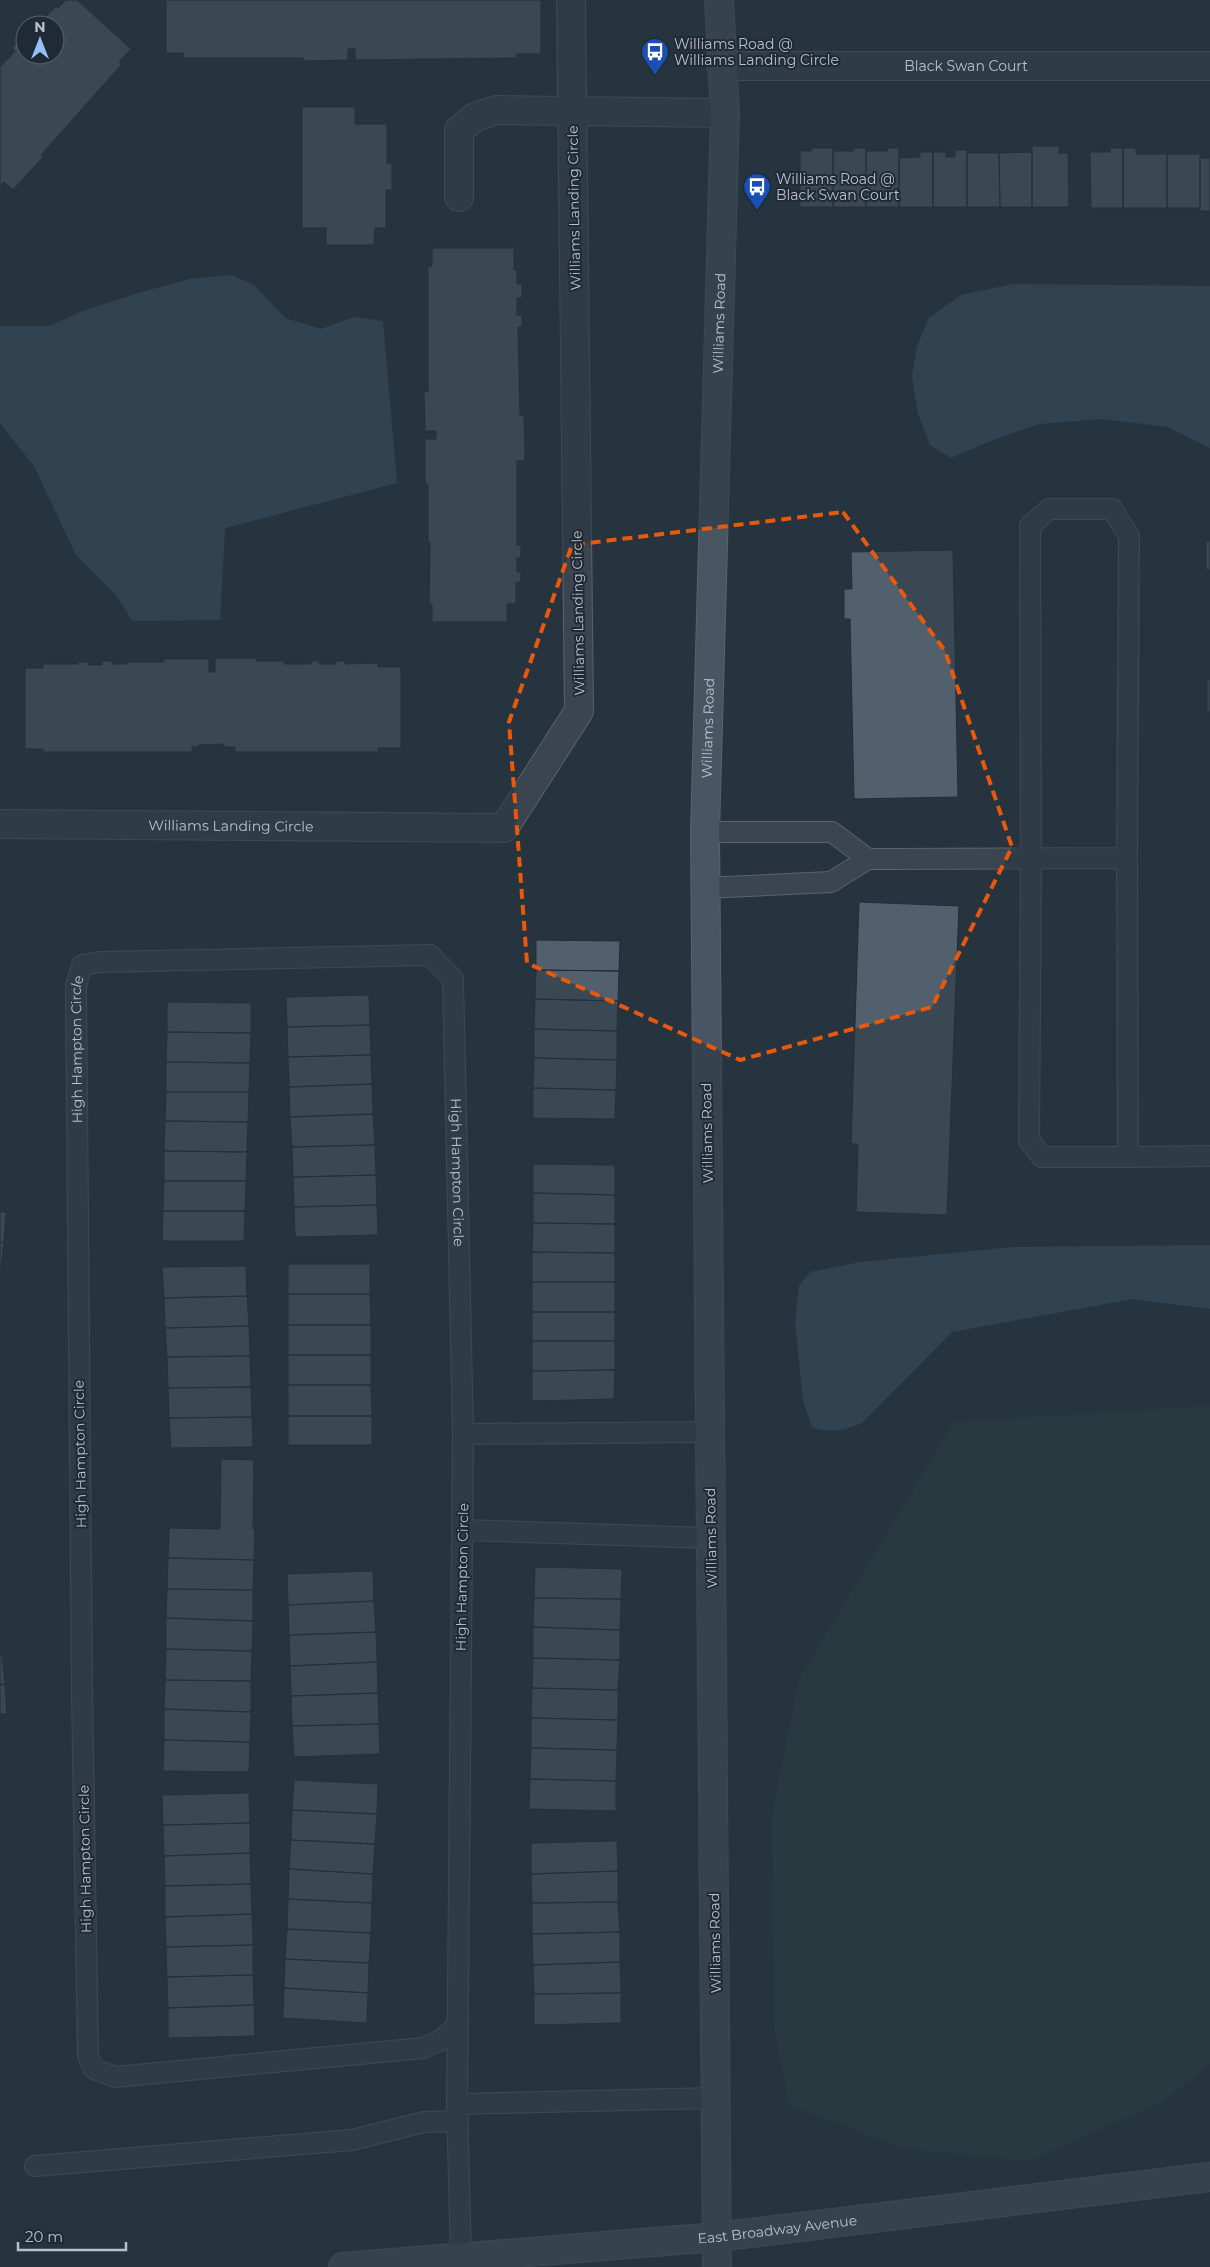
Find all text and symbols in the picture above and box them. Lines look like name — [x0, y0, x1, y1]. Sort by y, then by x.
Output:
north arrow — [15, 15, 65, 65]
text: N — [34, 18, 46, 36]
place label: Williams Road @ Williams Landing Circle — [674, 35, 839, 69]
bus stop icon: Williams Road @ Williams Landing Circle — [640, 37, 670, 76]
street label: Black Swan Court — [904, 57, 1028, 75]
street label: Williams Landing Circle — [564, 125, 584, 291]
place label: Williams Road @ Black Swan Court — [776, 170, 900, 204]
bus stop icon: Williams Road @ Black Swan Court — [742, 172, 772, 211]
street label: Williams Road — [709, 273, 730, 374]
street label: Williams Landing Circle — [568, 530, 588, 696]
street label: Williams Road — [697, 678, 718, 779]
street label: Williams Landing Circle — [148, 816, 314, 835]
street label: High Hampton Circle — [67, 973, 88, 1123]
street label: Williams Road — [697, 1083, 717, 1183]
street label: High Hampton Circle — [447, 1098, 468, 1247]
street label: High Hampton Circle — [70, 1380, 90, 1528]
street label: Williams Road — [701, 1488, 721, 1588]
street label: High Hampton Circle — [452, 1503, 472, 1651]
street label: High Hampton Circle — [75, 1785, 95, 1933]
street label: Williams Road — [705, 1893, 725, 1993]
street label: East Broadway Avenue — [697, 2211, 858, 2248]
scale bar — [18, 2220, 125, 2252]
text: 20 m — [25, 2227, 63, 2246]

